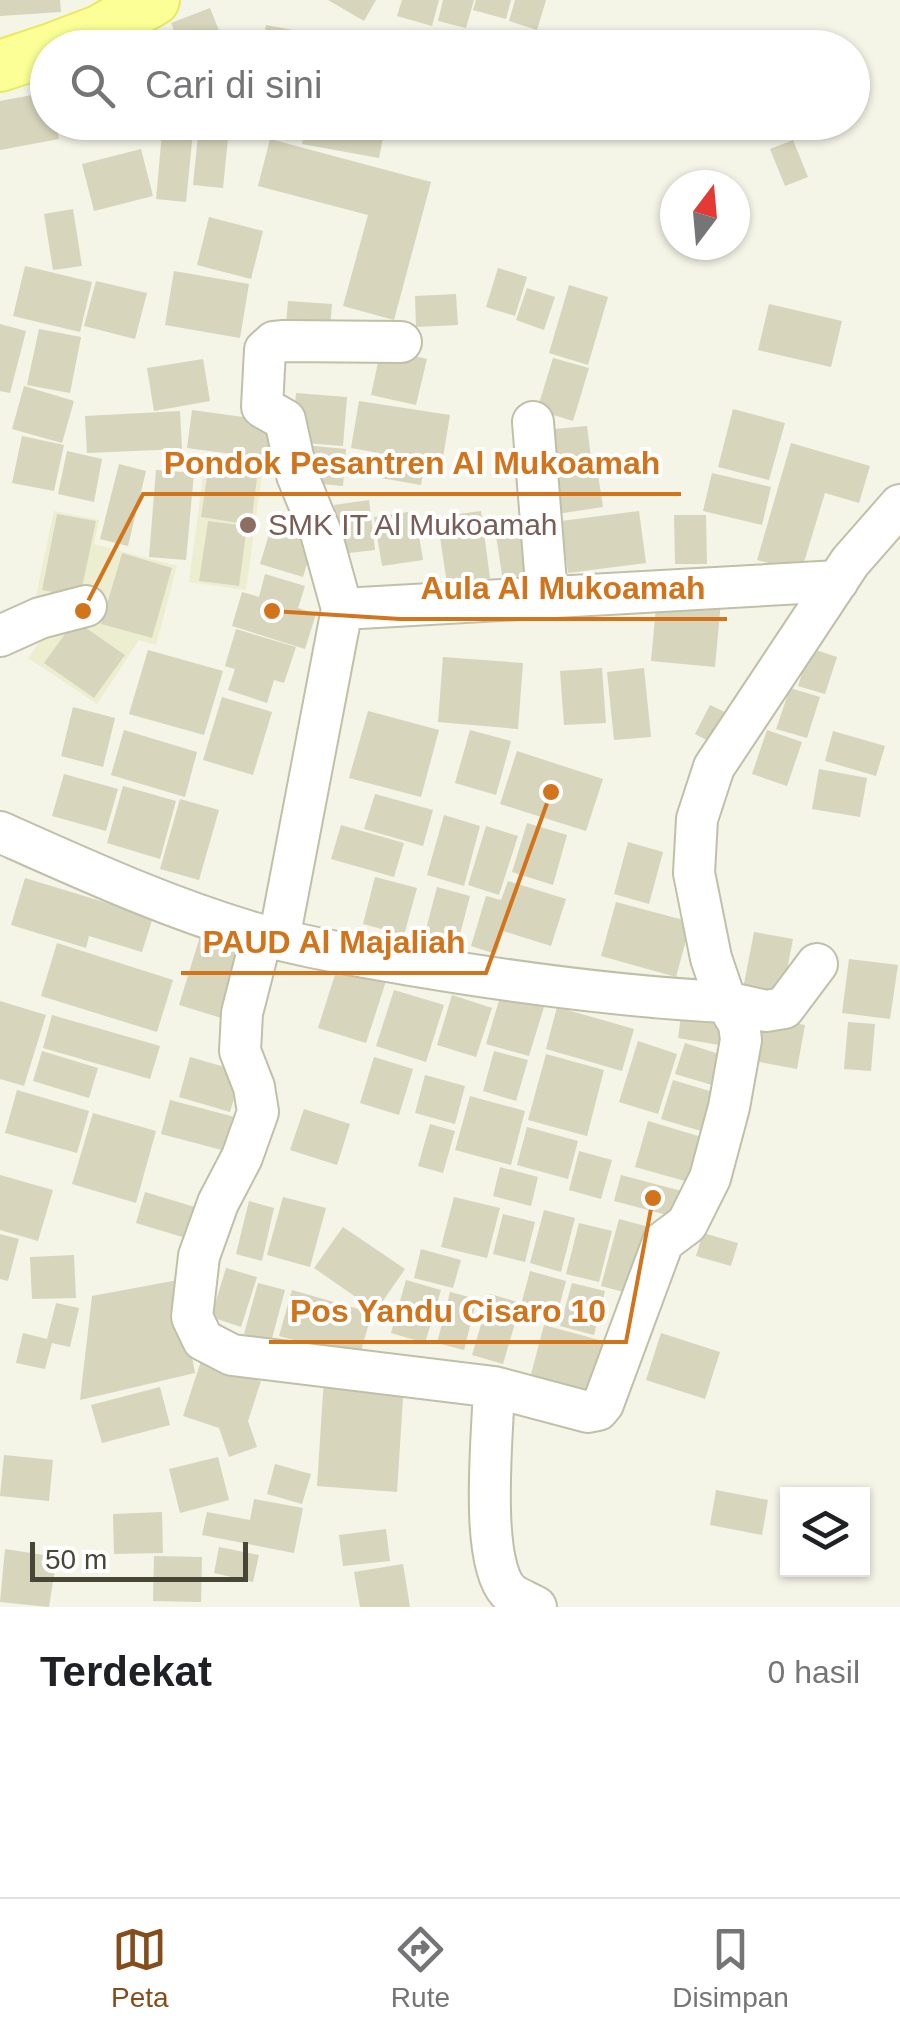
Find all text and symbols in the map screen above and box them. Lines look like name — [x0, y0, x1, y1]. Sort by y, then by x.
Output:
search box — [30, 30, 870, 140]
icon: search — [65, 58, 120, 113]
text: Cari di sini — [145, 64, 322, 106]
north arrow — [660, 170, 750, 260]
callout: Pondok Pesantren Al Mukoamah — [143, 432, 681, 494]
text: Pondok Pesantren Al Mukoamah — [164, 445, 660, 481]
place label: SMK IT Al Mukoamah — [268, 508, 558, 541]
marker: SMK IT Al Mukoamah — [237, 514, 259, 536]
callout: Aula Al Mukoamah — [400, 557, 727, 619]
text: Aula Al Mukoamah — [420, 570, 706, 606]
callout: PAUD Al Majaliah — [181, 911, 486, 973]
text: PAUD Al Majaliah — [202, 924, 466, 960]
callout: Pos Yandu Cisaro 10 — [269, 1280, 626, 1342]
text: Pos Yandu Cisaro 10 — [290, 1293, 606, 1329]
map controls — [780, 1487, 870, 1577]
button: layers — [780, 1487, 870, 1577]
scale bar — [30, 1537, 248, 1582]
text: 50 m — [45, 1544, 107, 1575]
text: Terdekat — [40, 1648, 212, 1695]
text: 0 hasil — [768, 1654, 860, 1690]
tab: Peta — [111, 1922, 169, 2014]
tab: Rute — [391, 1922, 450, 2014]
tab: Disimpan — [672, 1922, 789, 2014]

